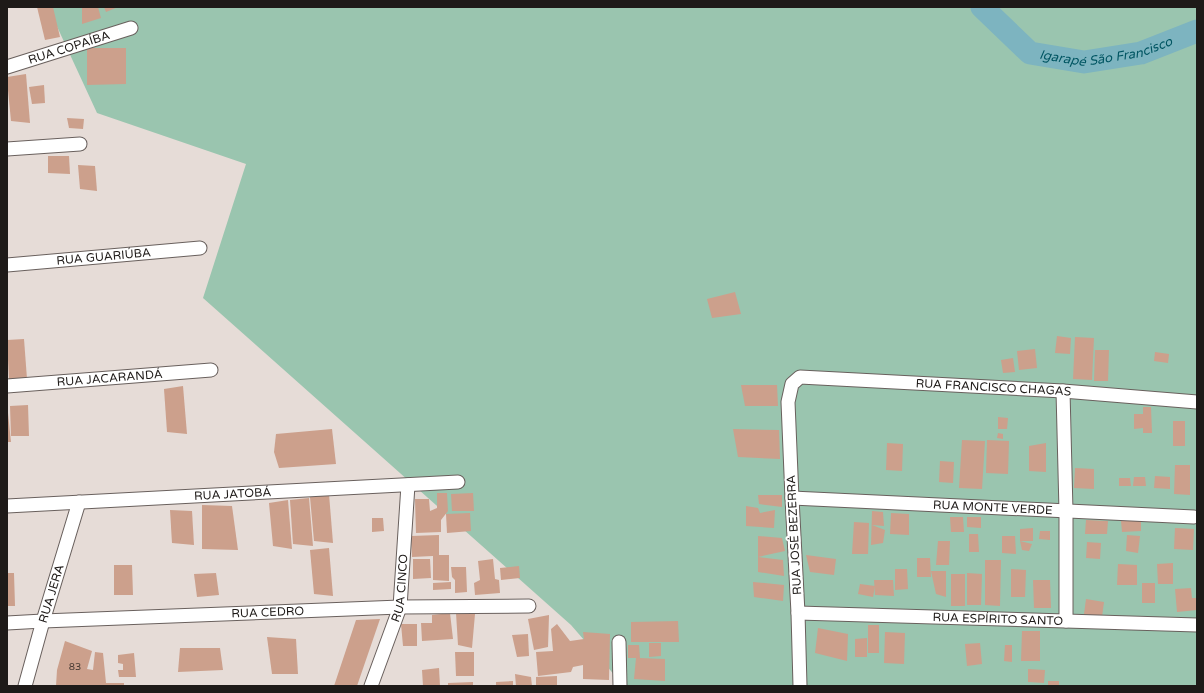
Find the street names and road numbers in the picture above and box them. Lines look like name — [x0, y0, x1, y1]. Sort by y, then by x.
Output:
street label: RUA COPAÍBA — [27, 28, 111, 67]
street label: RUA GUARIÚBA — [56, 245, 151, 268]
street label: RUA JACARANDÁ — [56, 367, 163, 389]
street label: RUA FRANCISCO CHAGAS — [915, 376, 1072, 399]
street label: RUA JOSÉ BEZERRA — [784, 475, 804, 595]
street label: RUA JATOBÁ — [194, 485, 272, 503]
street label: RUA MONTE VERDE — [933, 498, 1053, 517]
street label: RUA CINCO — [388, 553, 410, 624]
street label: RUA JERA — [36, 563, 67, 625]
street label: RUA CEDRO — [231, 604, 305, 621]
street label: RUA ESPÍRITO SANTO — [932, 610, 1064, 628]

